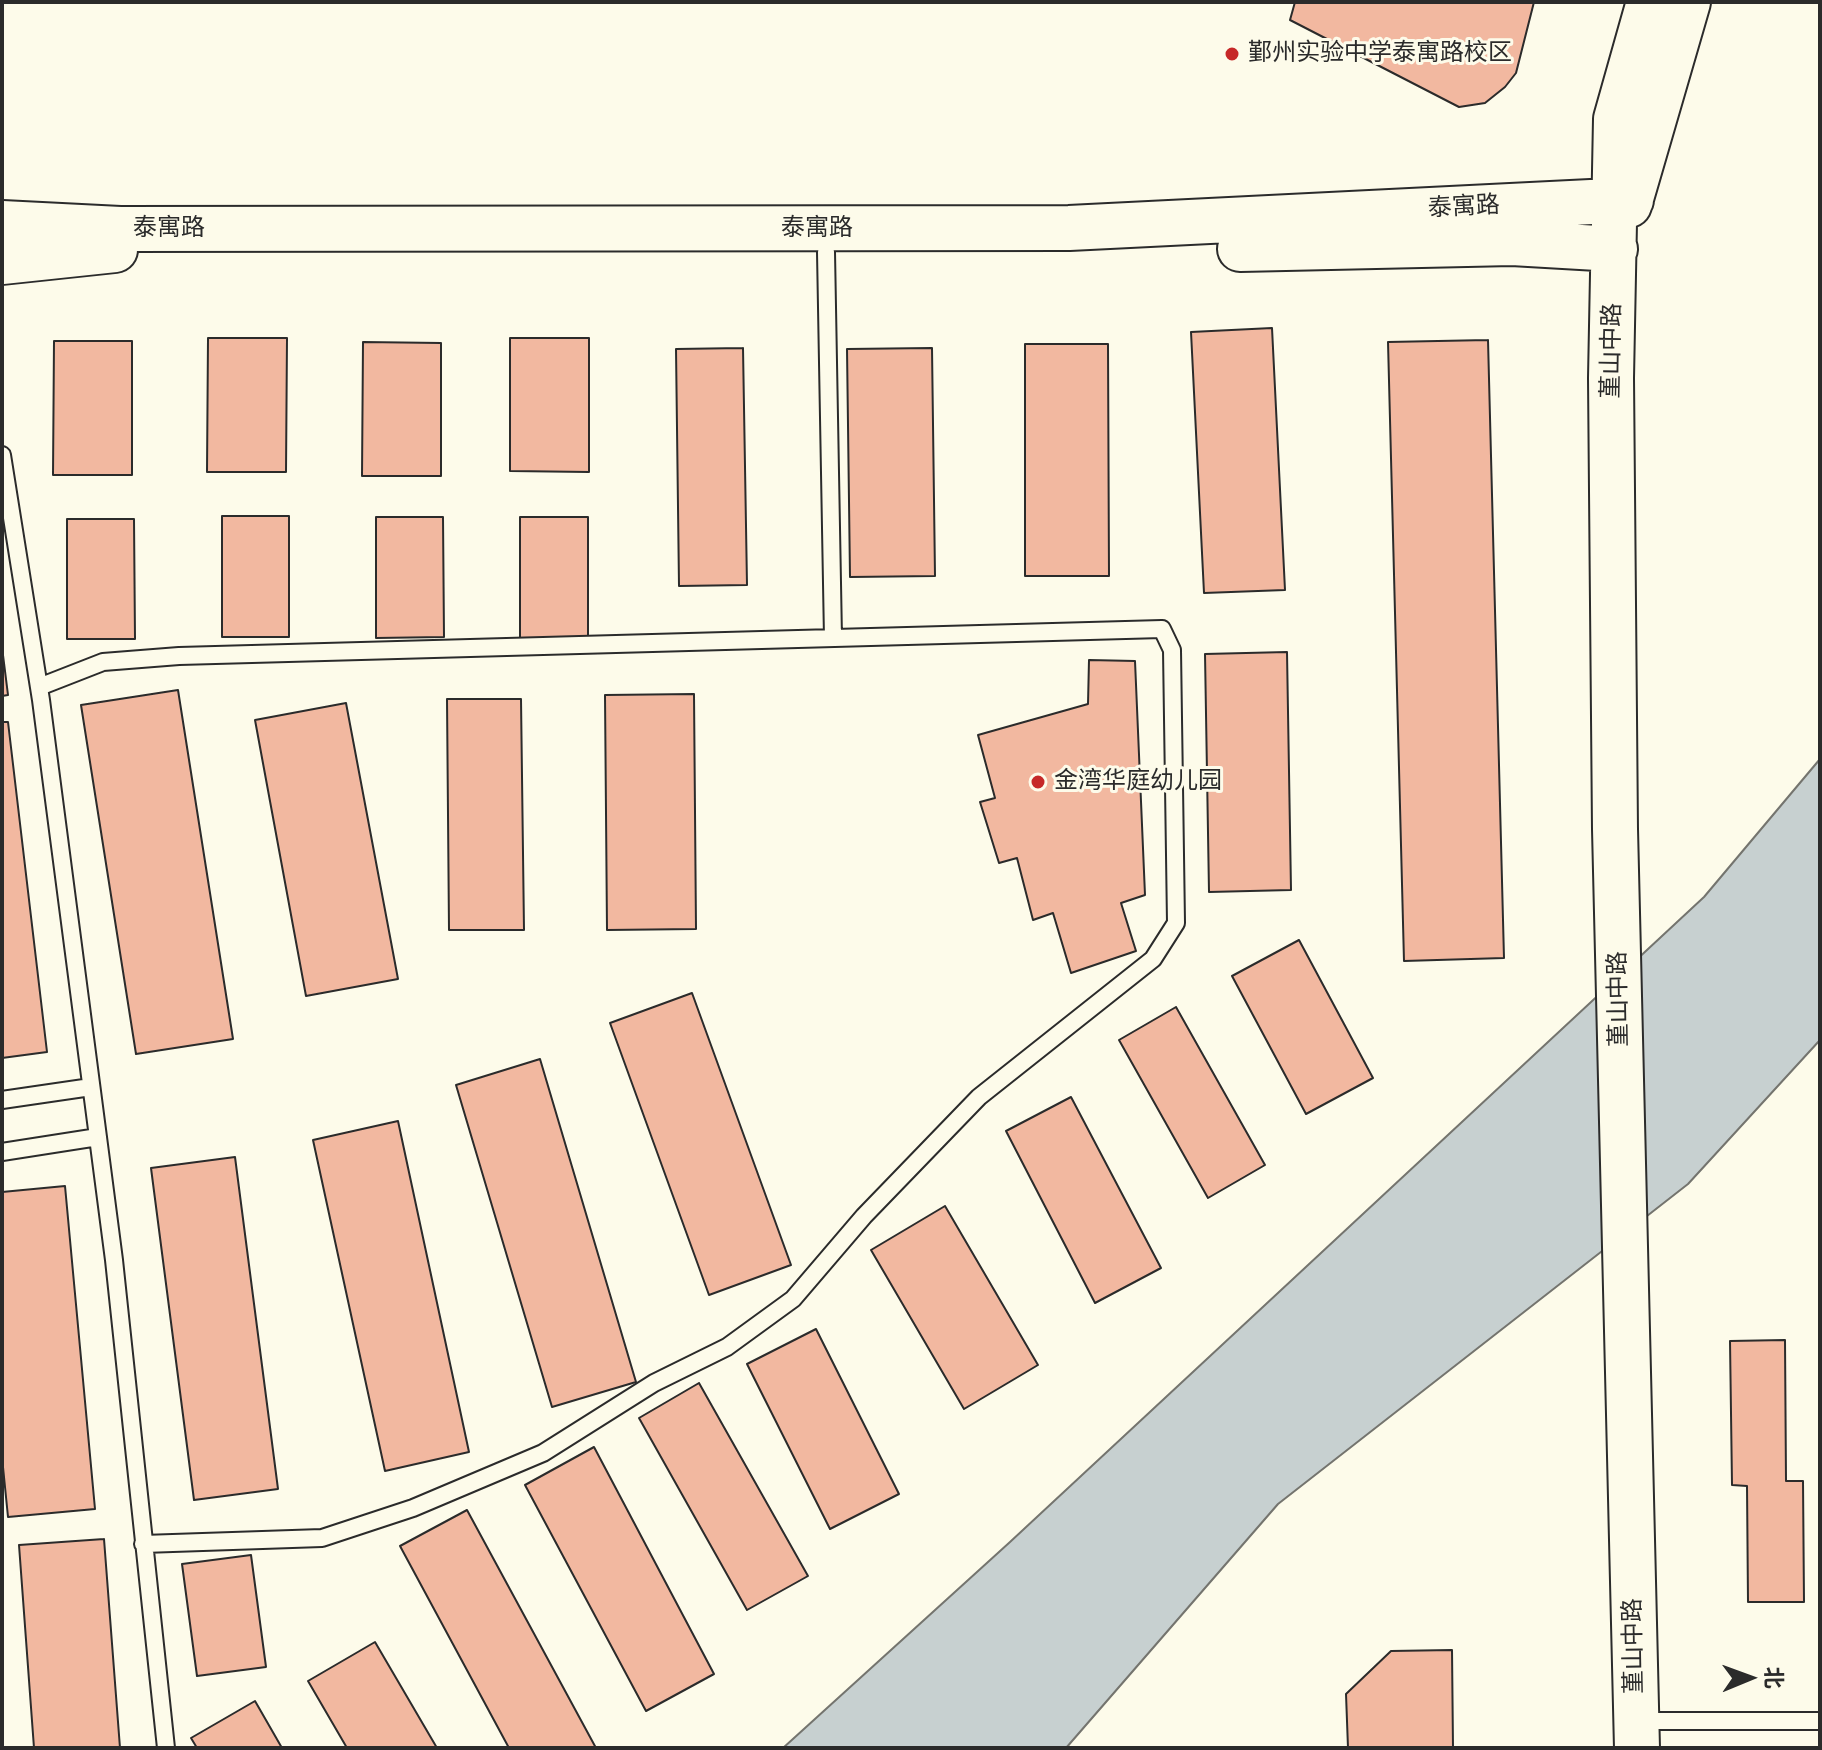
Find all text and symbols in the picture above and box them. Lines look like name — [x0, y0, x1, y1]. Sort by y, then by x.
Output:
place label: 鄞州实验中学泰寓路校区 — [1248, 40, 1512, 68]
marker: 鄞州实验中学泰寓路校区 — [1223, 45, 1241, 63]
street label: 泰寓路 — [1427, 192, 1501, 224]
street label: 泰寓路 — [133, 215, 205, 243]
street label: 泰寓路 — [781, 215, 853, 243]
street label: 堇山中路 — [1598, 303, 1628, 399]
place label: 金湾华庭幼儿园 — [1054, 768, 1222, 796]
marker: 金湾华庭幼儿园 — [1029, 773, 1047, 791]
street label: 堇山中路 — [1605, 951, 1635, 1047]
street label: 堇山中路 — [1620, 1598, 1650, 1694]
north arrow — [1710, 1638, 1790, 1718]
text: 北 — [1758, 1666, 1790, 1689]

